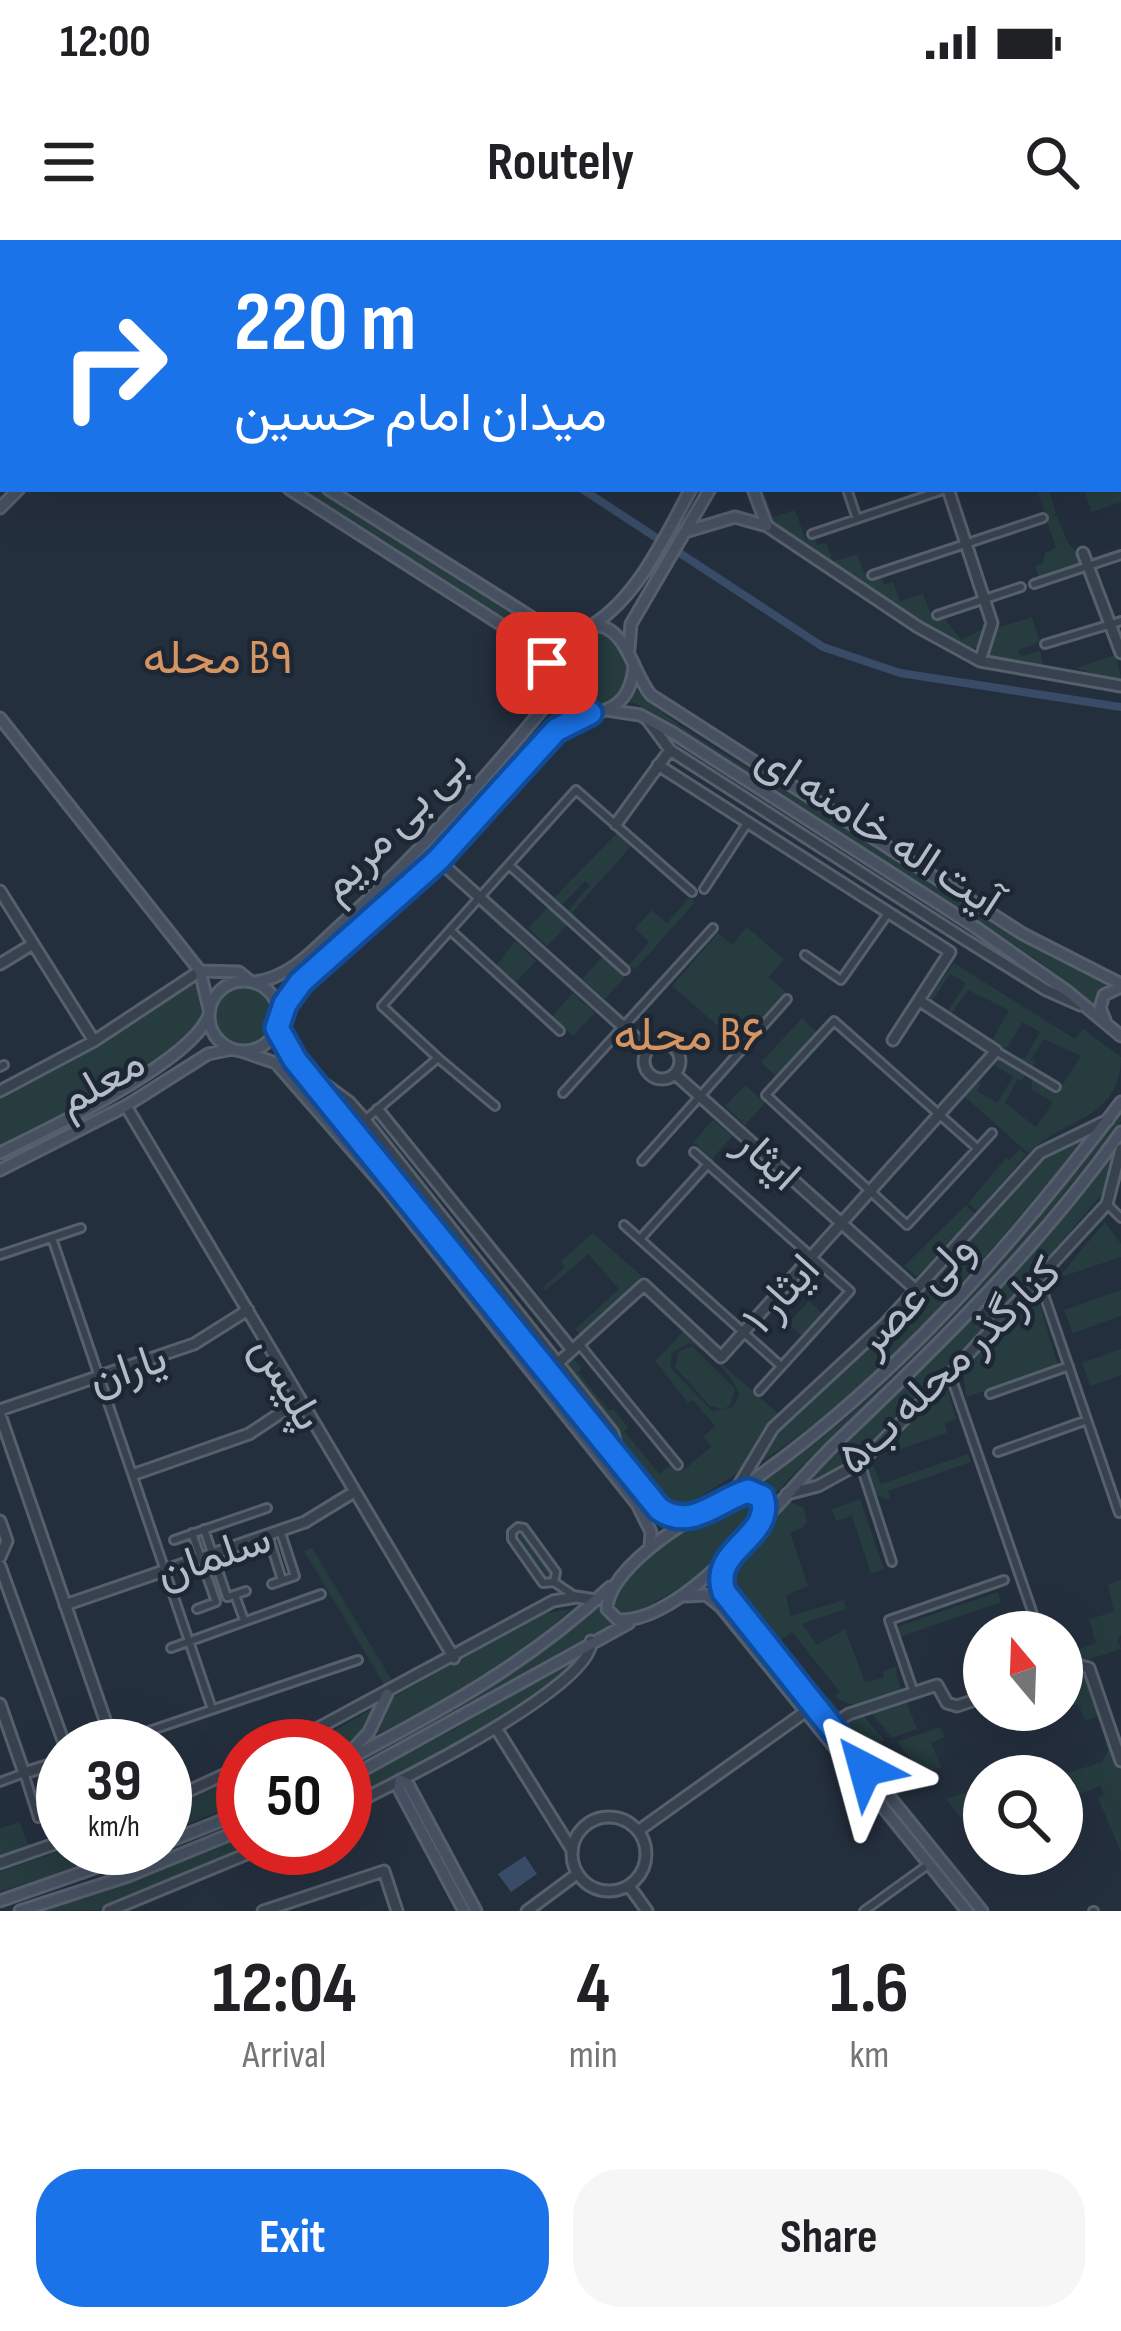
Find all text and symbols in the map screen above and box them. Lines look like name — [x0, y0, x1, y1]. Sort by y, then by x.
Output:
text: 12:00 — [60, 15, 151, 70]
icon: menu — [36, 129, 102, 195]
icon: search — [1019, 129, 1085, 195]
text: Routely — [487, 130, 634, 195]
text: 220 m — [234, 273, 416, 374]
icon: right — [36, 288, 192, 444]
text: میدان امام حسین — [234, 381, 607, 446]
pin — [496, 612, 598, 714]
district label: محله B۹ — [143, 630, 293, 687]
icon: arrive — [514, 630, 580, 696]
street label: آیت اله خامنه ای — [746, 730, 1014, 932]
street label: بی بی مریم — [307, 738, 480, 914]
district label: محله B۶ — [614, 1007, 764, 1064]
street label: معلم — [47, 1035, 155, 1129]
street label: ایثار — [723, 1116, 811, 1203]
street label: ولی عصر — [844, 1222, 987, 1368]
street label: ایثار ۱ — [732, 1243, 832, 1346]
street label: کنارگذر محله ب۵ — [826, 1245, 1073, 1486]
street label: پلیس — [237, 1326, 336, 1441]
street label: یاران — [82, 1330, 174, 1408]
street label: سلمان — [149, 1511, 278, 1602]
north arrow — [963, 1611, 1083, 1731]
map controls — [963, 1611, 1083, 1875]
position arrow — [802, 1706, 928, 1832]
speed limit sign: 50 — [216, 1719, 372, 1875]
text: 39 — [86, 1746, 142, 1818]
button: search — [963, 1755, 1083, 1875]
text: km/h — [88, 1809, 140, 1845]
text: 12:04 — [212, 1946, 357, 2033]
text: 4 — [577, 1946, 610, 2033]
text: 1.6 — [830, 1946, 909, 2033]
text: Arrival — [242, 2032, 326, 2079]
text: min — [569, 2032, 618, 2079]
text: km — [849, 2032, 889, 2079]
button: Exit — [36, 2169, 549, 2307]
button: Share — [573, 2169, 1085, 2307]

